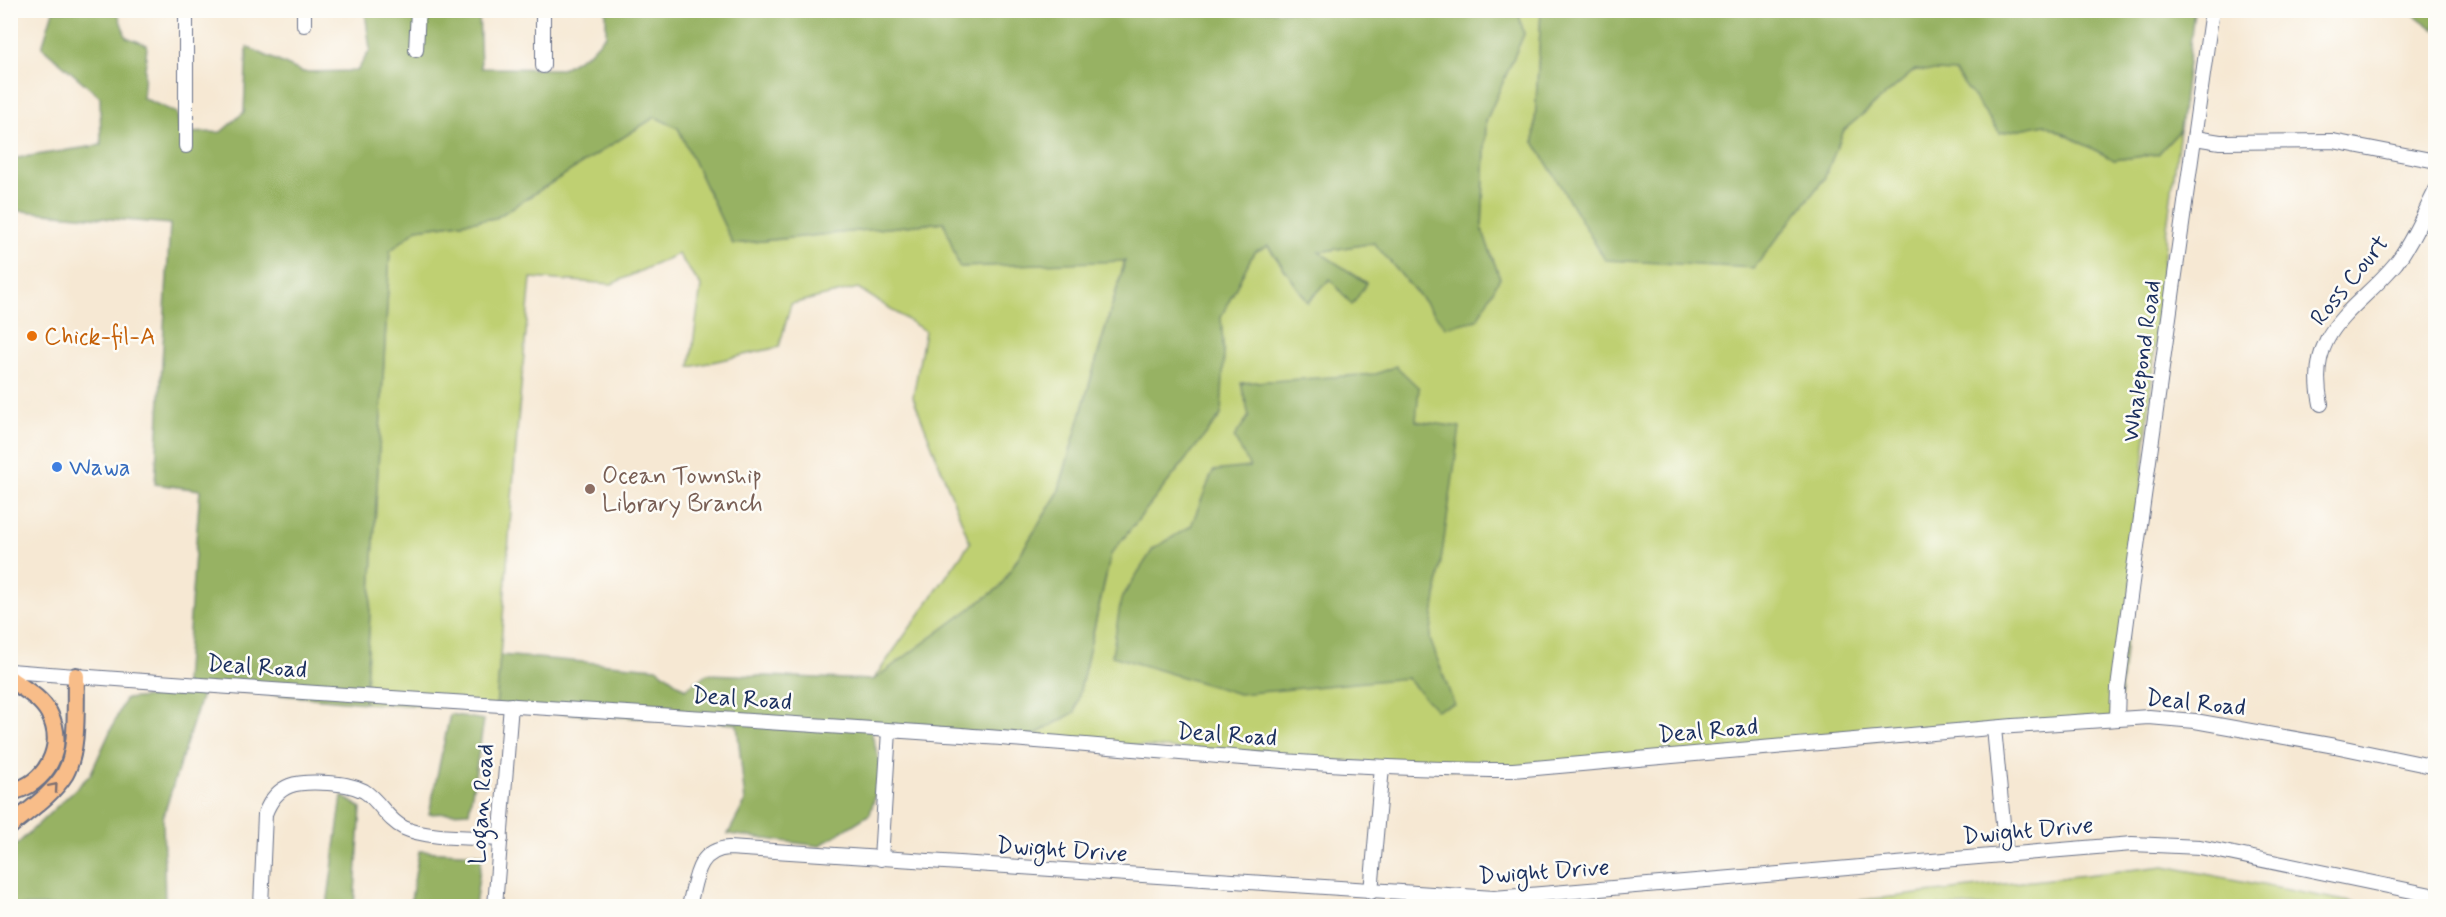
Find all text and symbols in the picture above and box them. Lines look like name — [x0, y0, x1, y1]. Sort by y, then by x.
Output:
street label: Ross Court — [2304, 229, 2396, 333]
street label: Whalepond Road — [2116, 278, 2169, 444]
place label: Chick-fil-A — [44, 322, 156, 353]
marker: Chick-fil-A — [25, 329, 39, 343]
place label: Wawa — [69, 453, 131, 484]
marker: Wawa — [50, 460, 64, 474]
place label: Ocean Township Library Branch — [602, 461, 763, 520]
marker: Ocean Township Library Branch — [583, 482, 597, 496]
street label: Deal Road — [206, 649, 308, 686]
street label: Deal Road — [691, 681, 793, 718]
street label: Deal Road — [2144, 683, 2247, 724]
street label: Deal Road — [1657, 712, 1759, 751]
street label: Deal Road — [1176, 717, 1278, 754]
street label: Logan Road — [463, 743, 505, 866]
one-way arrow — [47, 783, 58, 794]
street label: Dwight Drive — [1961, 810, 2095, 855]
street label: Dwight Drive — [995, 830, 1129, 873]
street label: Dwight Drive — [1477, 852, 1611, 895]

